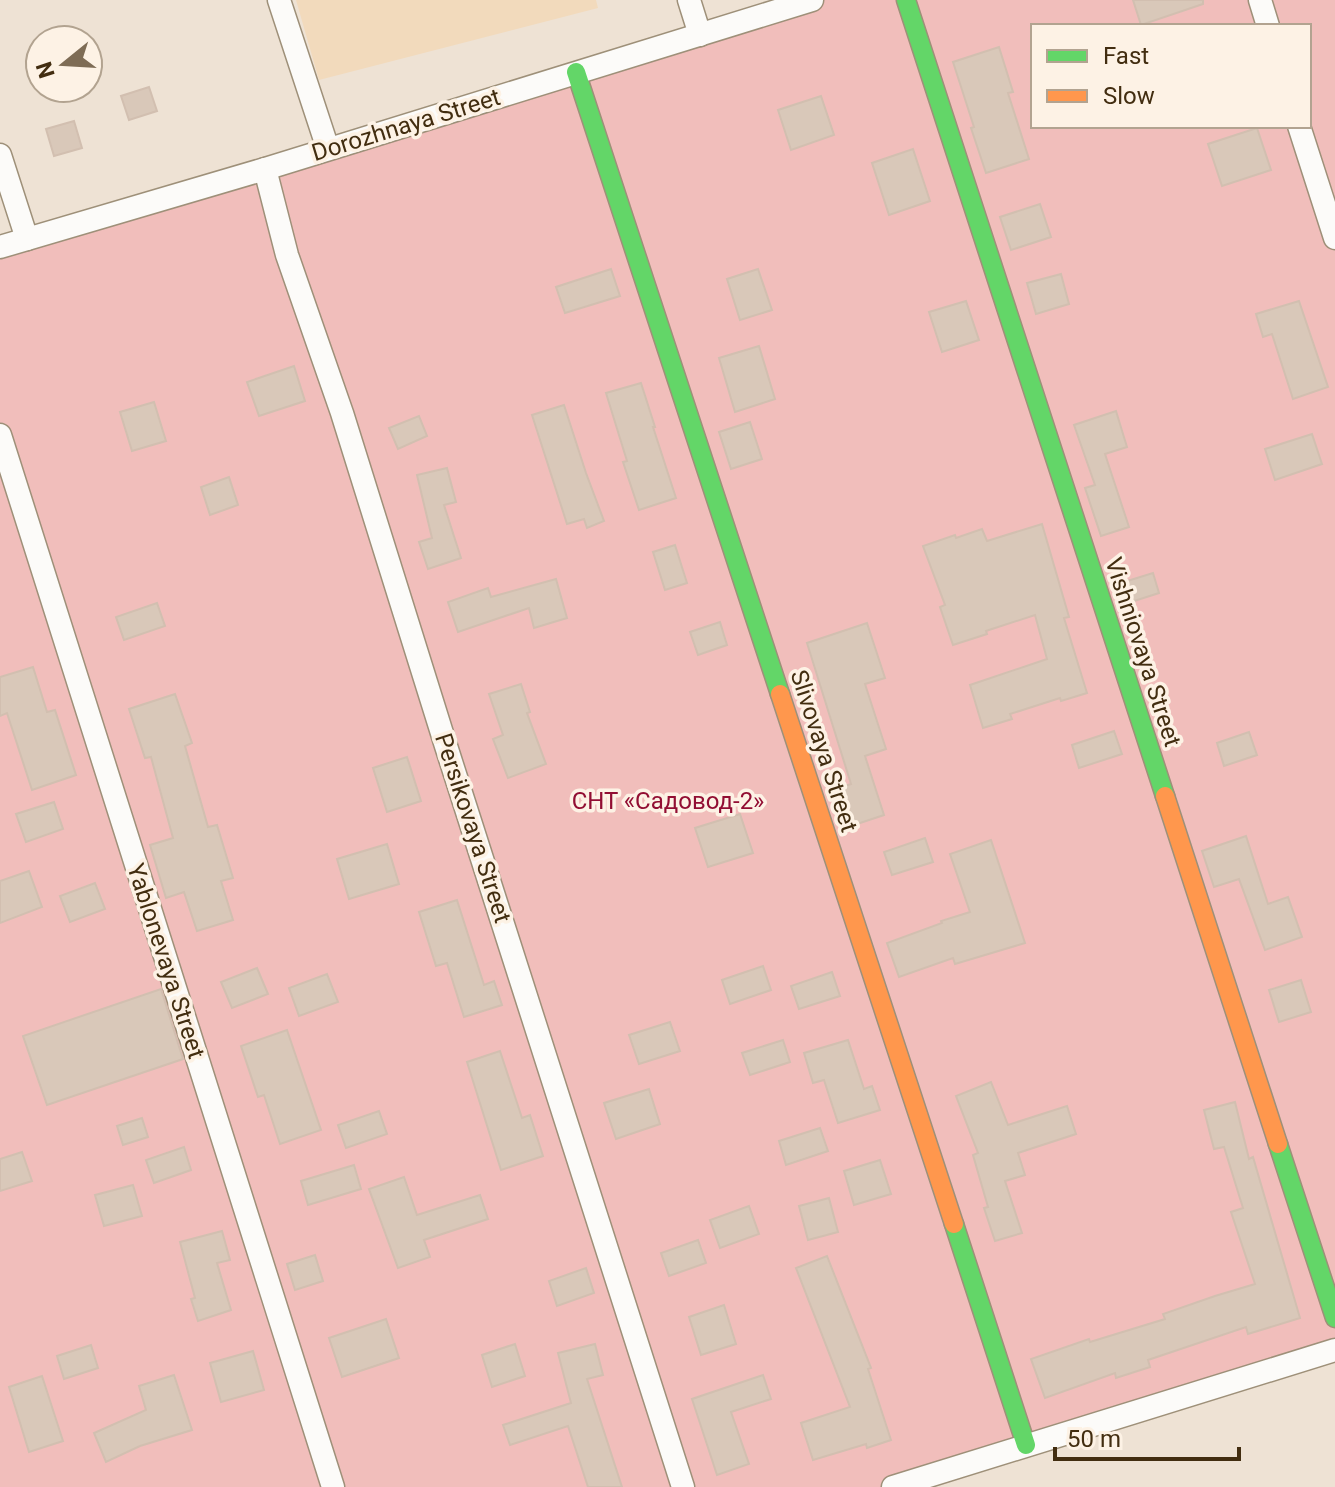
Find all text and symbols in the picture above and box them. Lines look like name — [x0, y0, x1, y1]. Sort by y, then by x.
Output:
north arrow — [24, 24, 104, 104]
legend — [1031, 24, 1311, 128]
text: Fast — [1103, 42, 1149, 70]
text: N — [31, 59, 60, 81]
text: Slow — [1103, 82, 1155, 110]
street label: Dorozhnaya Street — [308, 83, 504, 167]
street label: Vishniovaya Street — [1099, 554, 1187, 750]
street label: Slivovaya Street — [785, 666, 863, 836]
street label: Persikovaya Street — [429, 730, 517, 926]
park label: СНТ «Садовод-2» — [572, 787, 764, 815]
street label: Yablonevaya Street — [121, 860, 211, 1062]
scale bar — [1055, 1411, 1239, 1461]
text: 50 m — [1067, 1425, 1121, 1453]

